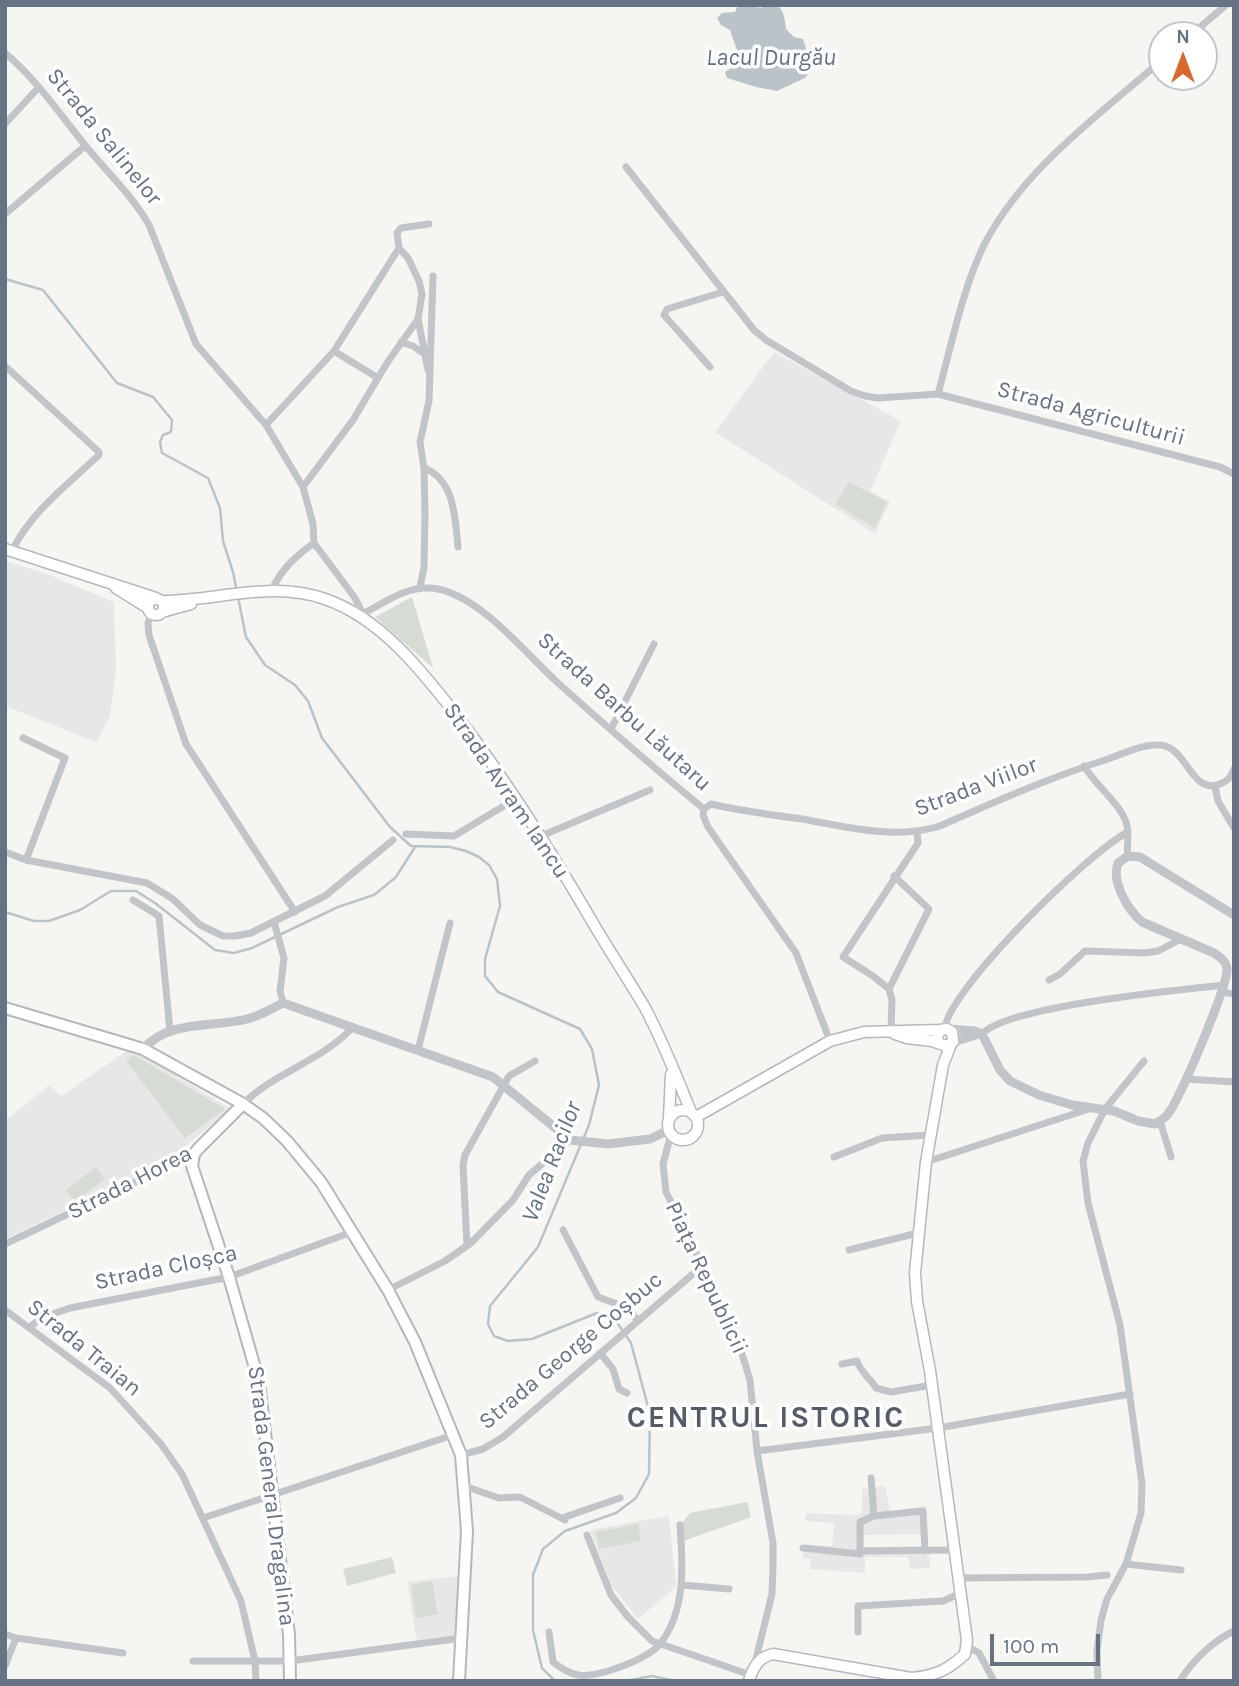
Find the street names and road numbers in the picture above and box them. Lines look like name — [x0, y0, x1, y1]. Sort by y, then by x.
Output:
street label: Strada Salinelor — [40, 63, 168, 211]
street label: Strada Agriculturii — [994, 376, 1188, 452]
street label: Strada Barbu Lăutaru — [531, 627, 717, 797]
street label: Strada Avram Iancu — [437, 698, 575, 884]
street label: Strada Viilor — [911, 751, 1041, 823]
street label: Strada Horea — [63, 1140, 197, 1226]
street label: Piața Republicii — [659, 1197, 753, 1359]
street label: Strada Cloșca — [92, 1239, 240, 1297]
street label: Strada George Coșbuc — [474, 1266, 668, 1436]
street label: Strada Traian — [21, 1293, 147, 1403]
street label: Strada General Dragalina — [241, 1364, 301, 1628]

